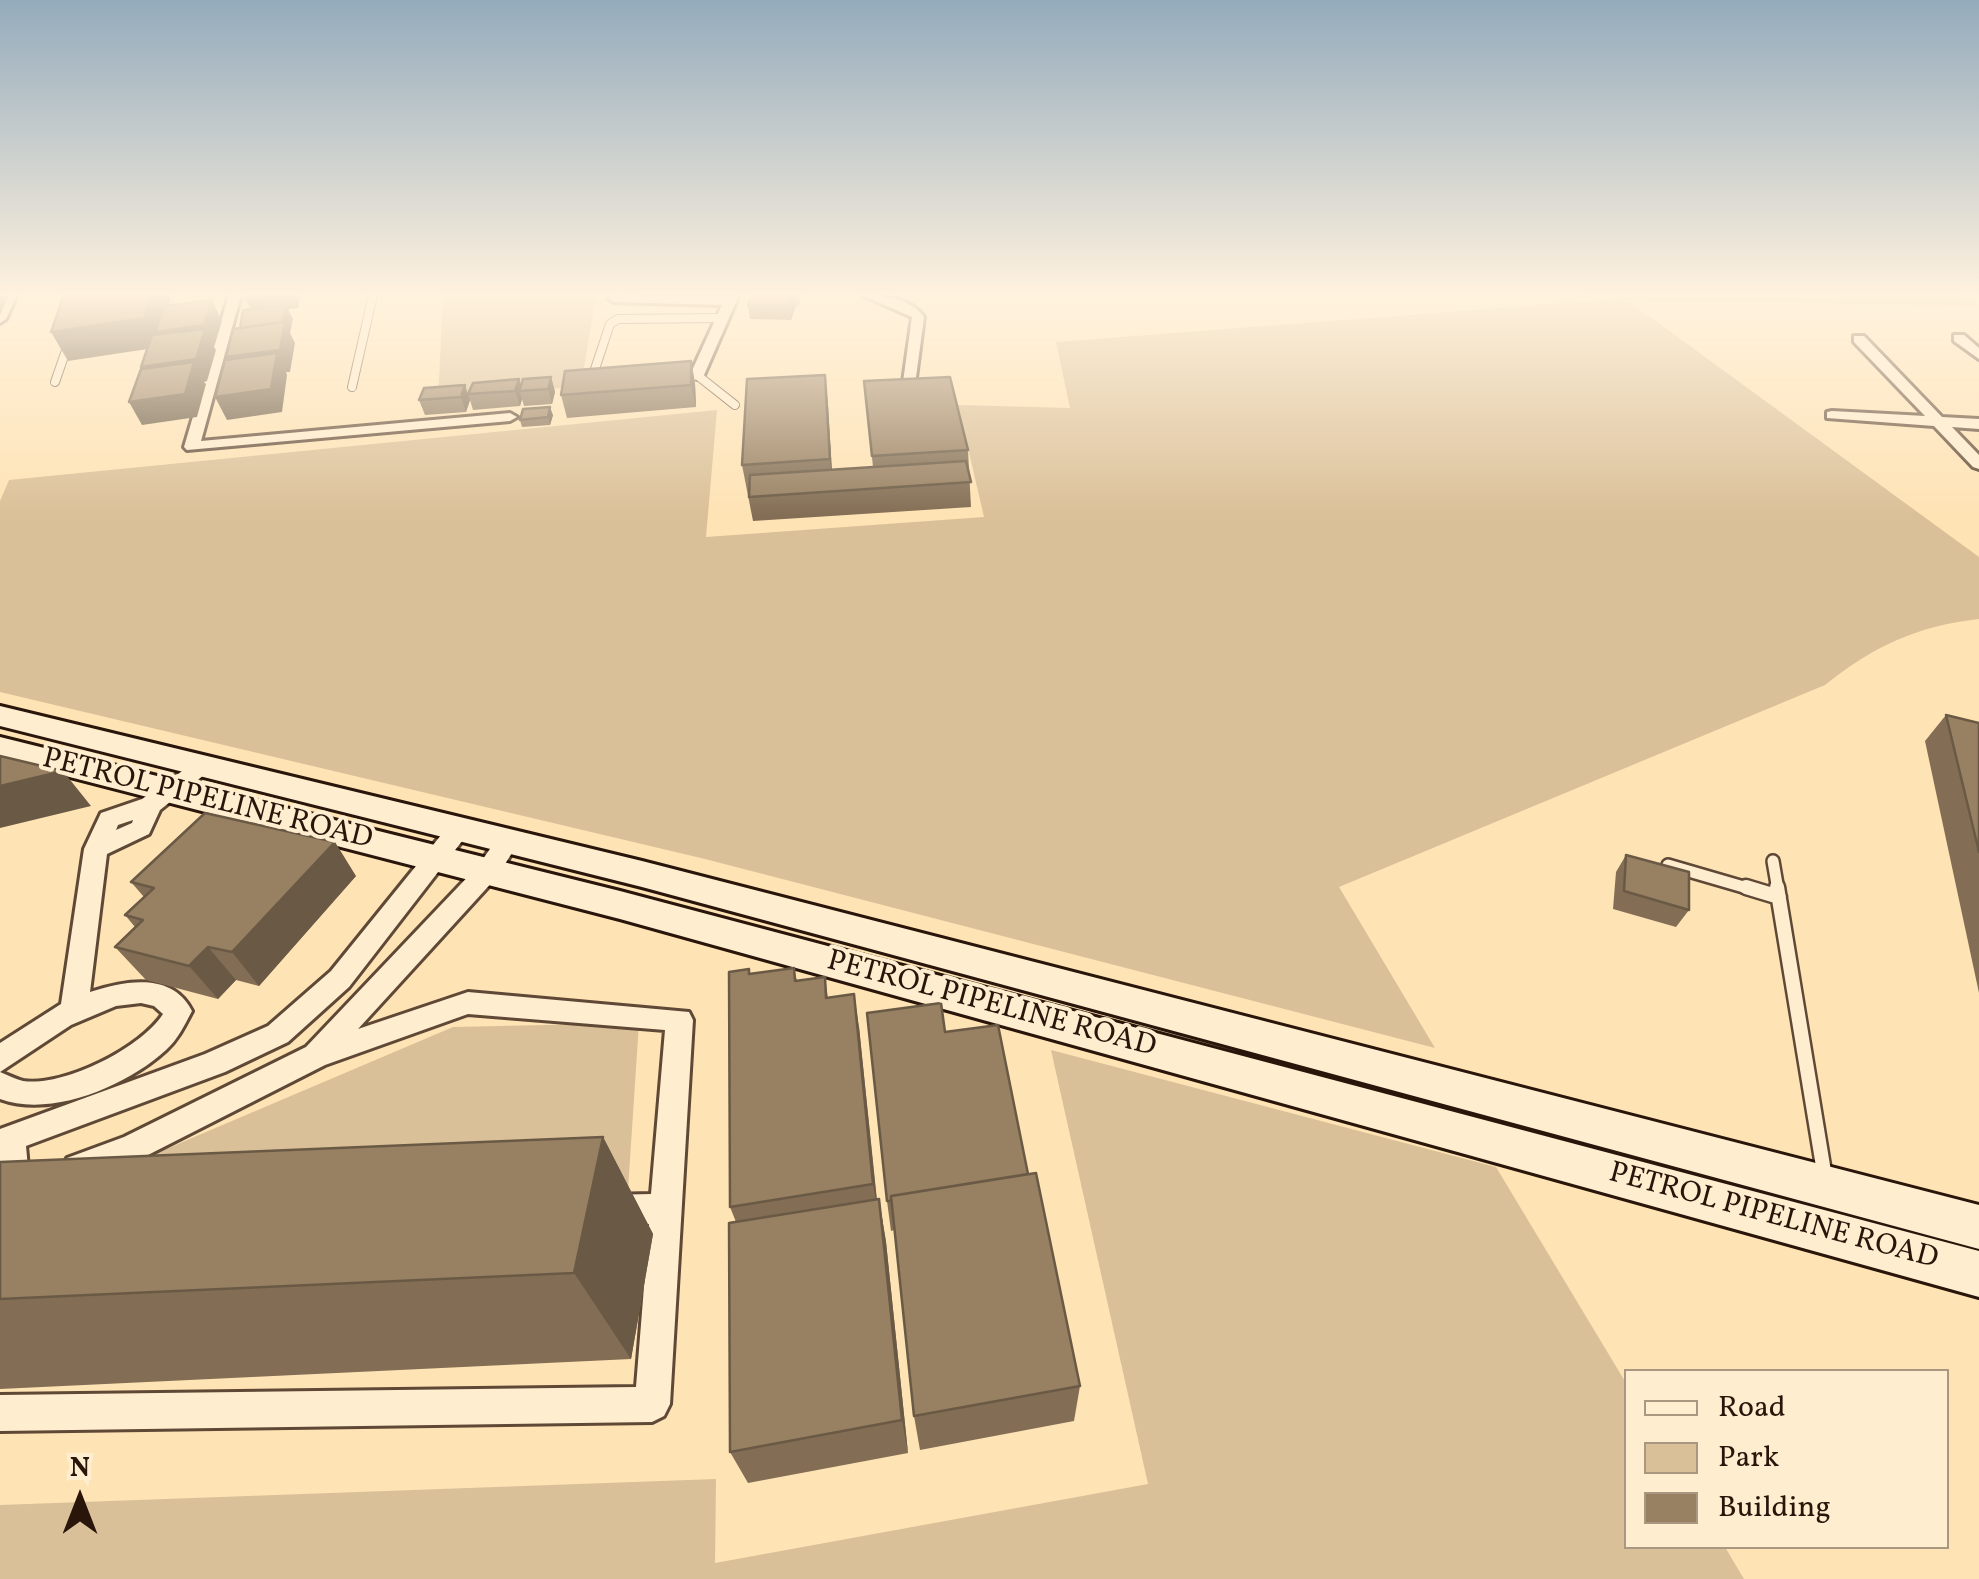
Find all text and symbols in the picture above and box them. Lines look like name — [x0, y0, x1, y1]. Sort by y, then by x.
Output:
street label: PETROL PIPELINE ROAD — [38, 743, 376, 859]
street label: PETROL PIPELINE ROAD — [823, 945, 1159, 1067]
street label: PETROL PIPELINE ROAD — [1605, 1157, 1941, 1279]
legend — [1624, 1369, 1949, 1549]
text: Road — [1718, 1387, 1786, 1429]
text: Park — [1718, 1437, 1779, 1479]
north arrow — [30, 1449, 130, 1549]
text: N — [70, 1449, 90, 1488]
text: Building — [1718, 1487, 1831, 1529]

